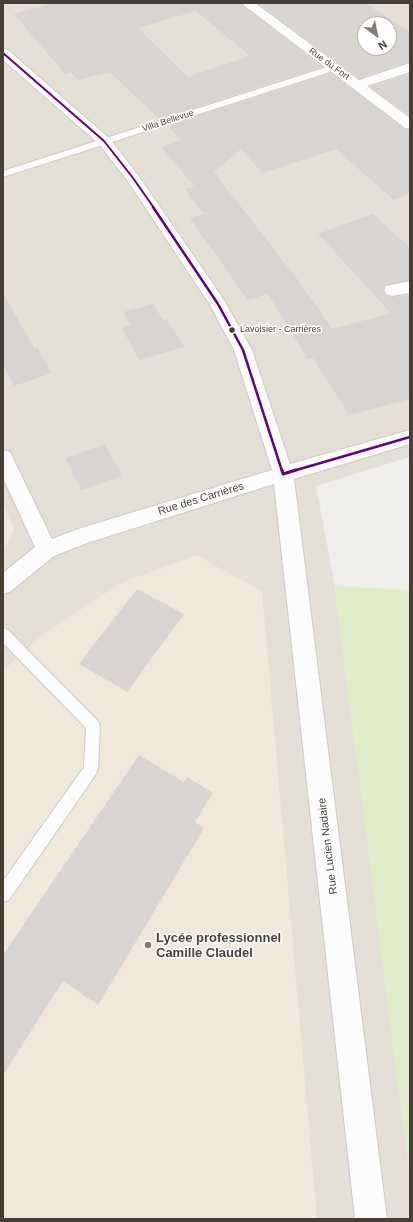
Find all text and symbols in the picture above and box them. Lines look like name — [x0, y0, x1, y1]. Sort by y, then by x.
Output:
north arrow — [357, 16, 397, 56]
text: N — [376, 38, 389, 53]
street label: Rue du Fort — [307, 46, 351, 82]
street label: Villa Bellevue — [141, 108, 195, 134]
marker: Lavoisier - Carrières — [227, 325, 237, 335]
place label: Lavoisier - Carrières — [240, 325, 321, 335]
street label: Rue des Carrières — [156, 480, 246, 518]
street label: Rue Lucien Nadaire — [316, 797, 340, 895]
place label: Lycée professionnel Camille Claudel — [156, 930, 281, 961]
marker: Lycée professionnel Camille Claudel — [143, 940, 153, 950]

